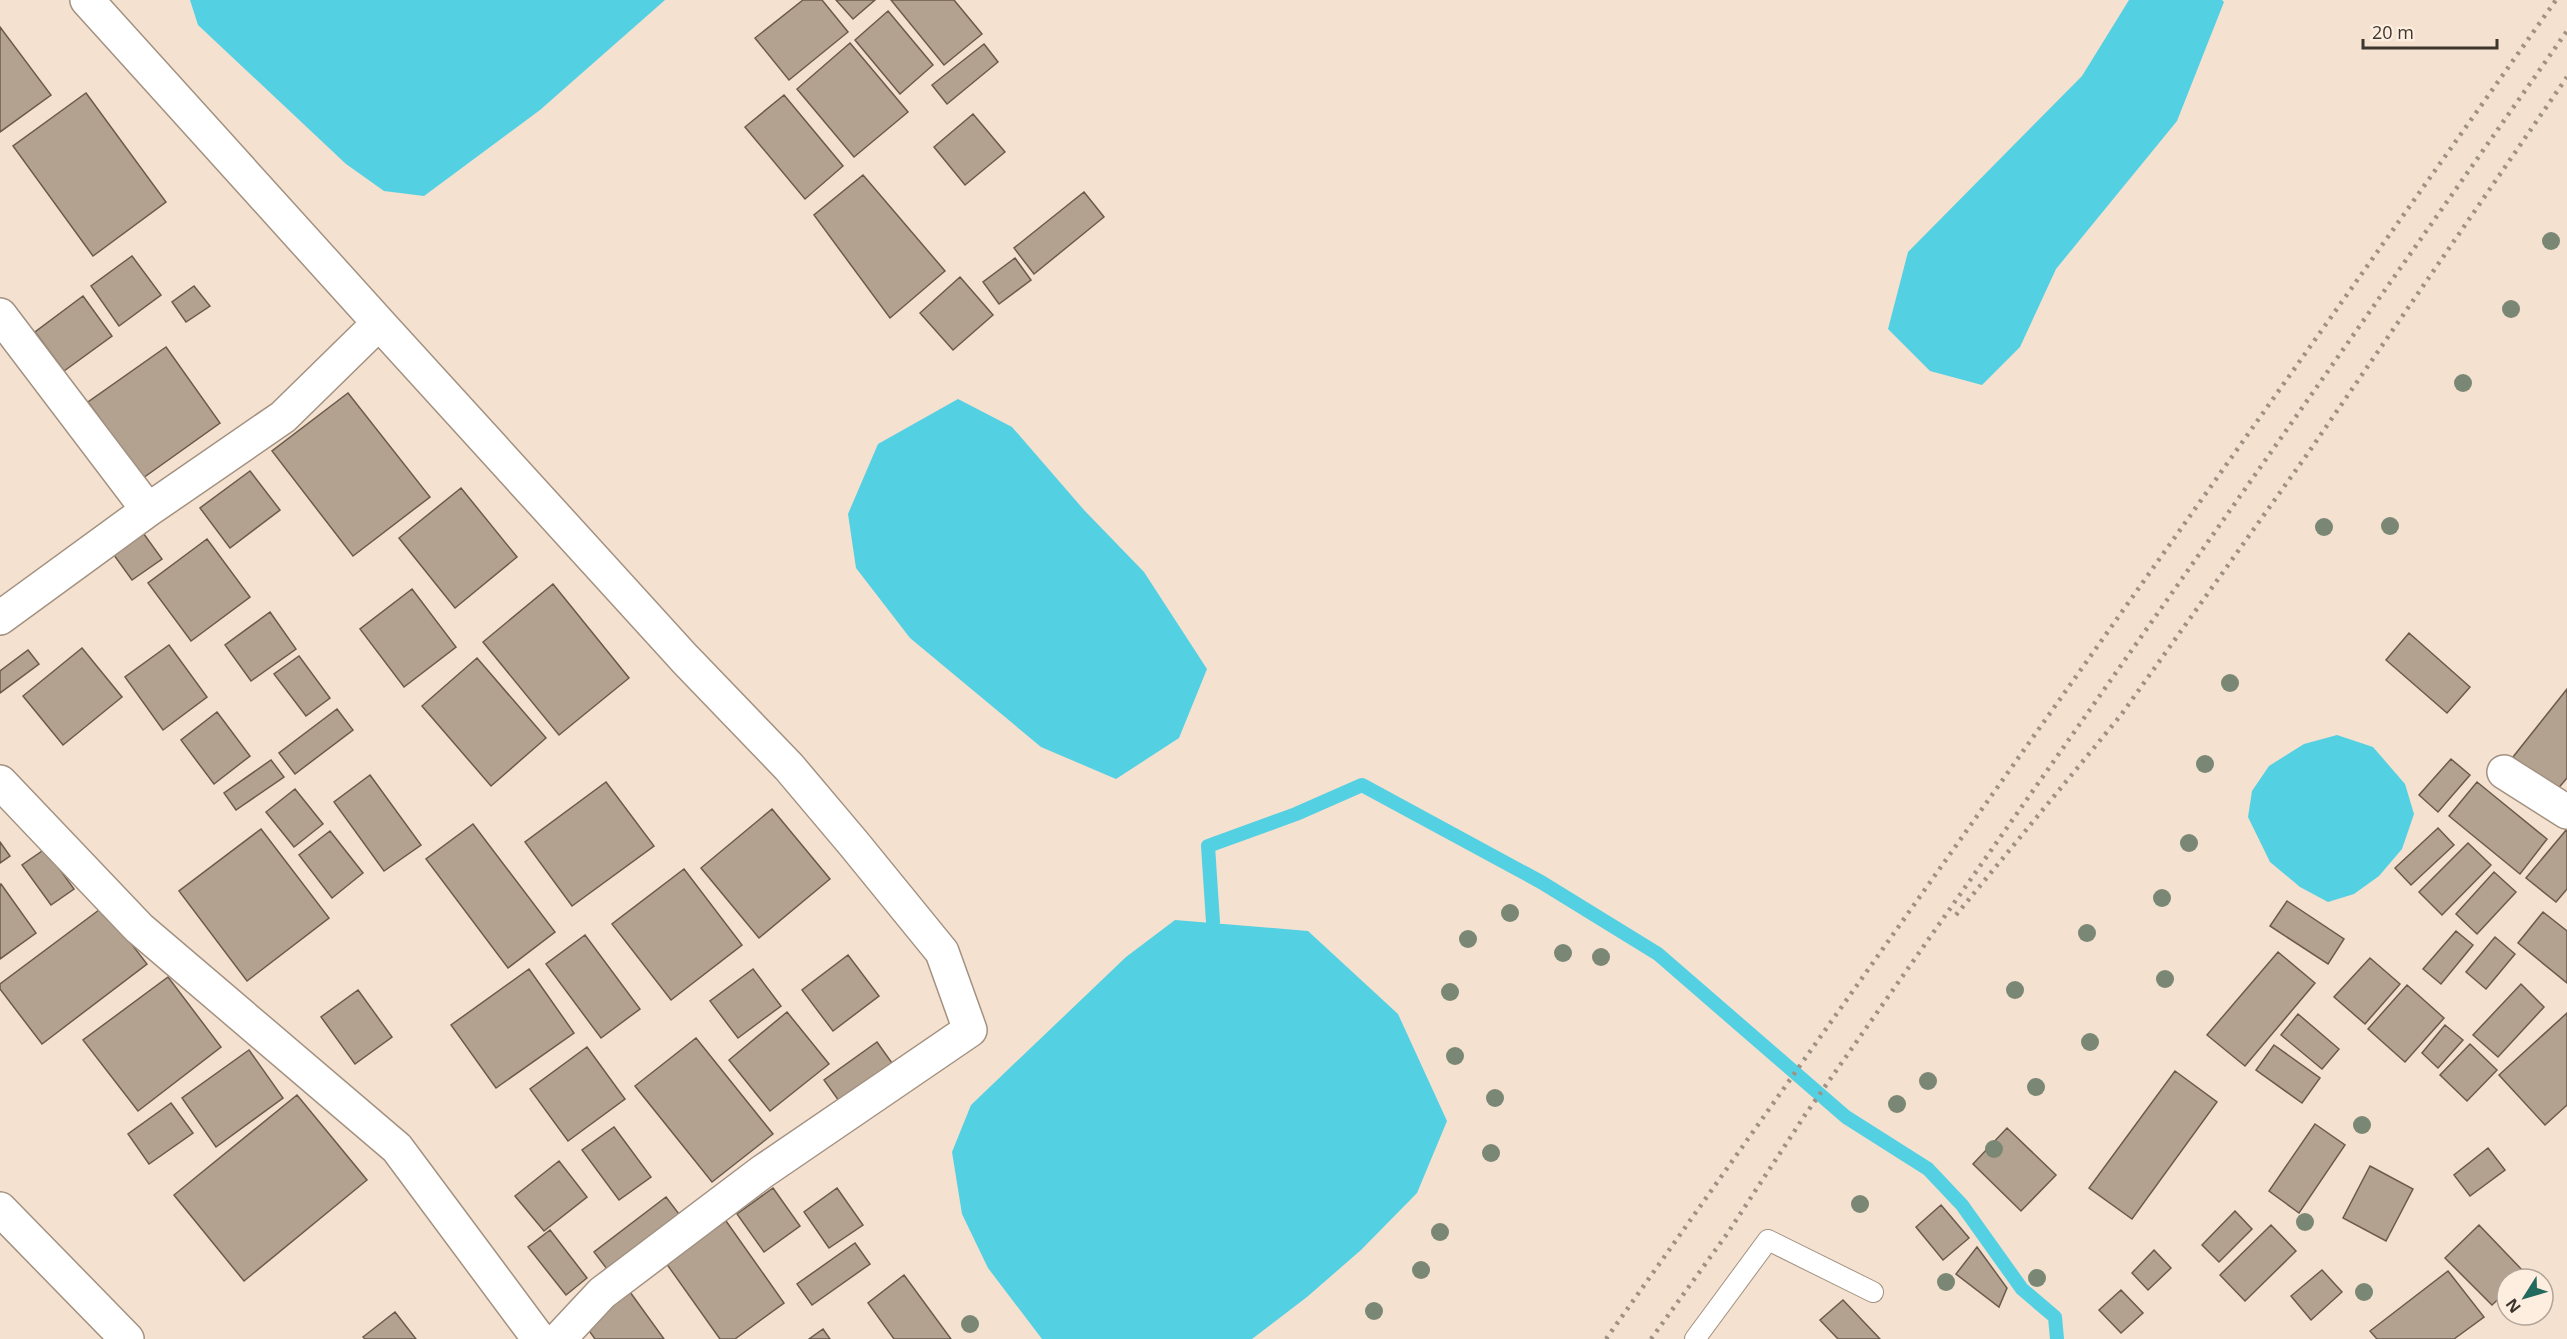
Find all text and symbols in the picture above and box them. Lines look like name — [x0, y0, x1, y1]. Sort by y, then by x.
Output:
scale bar — [2363, 12, 2496, 50]
text: 20 m — [2372, 20, 2414, 44]
north arrow — [2495, 1267, 2555, 1327]
text: N — [2500, 1294, 2526, 1318]

